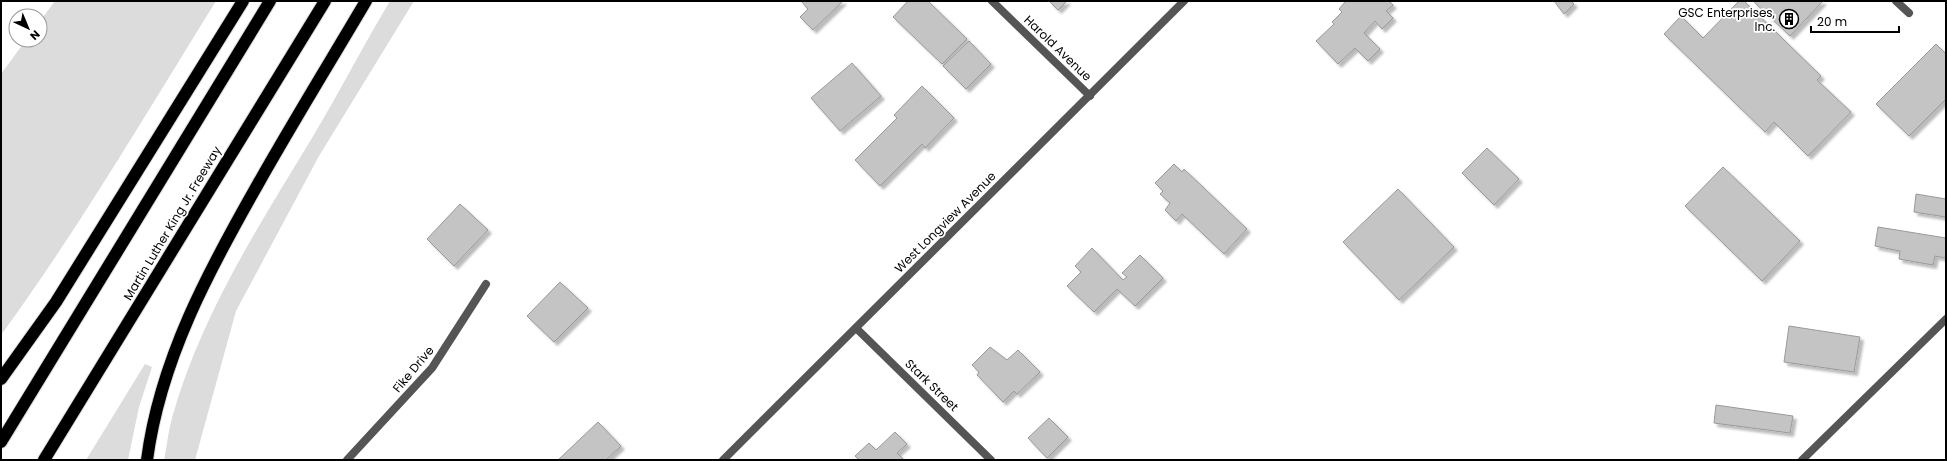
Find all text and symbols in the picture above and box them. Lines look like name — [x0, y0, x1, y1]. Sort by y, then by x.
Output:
place label: GSC Enterprises, Inc. — [1678, 4, 1776, 35]
north arrow — [8, 8, 48, 48]
building icon: GSC Enterprises, Inc. — [1778, 8, 1800, 30]
scale bar — [1811, 8, 1899, 34]
street label: Harold Avenue — [1020, 11, 1096, 85]
text: 20 m — [1817, 13, 1847, 30]
text: N — [26, 27, 43, 44]
street label: Martin Luther King Jr. Freeway — [119, 143, 225, 303]
street label: West Longview Avenue — [891, 168, 999, 276]
street label: Fike Drive — [389, 342, 437, 396]
street label: Stark Street — [901, 355, 963, 415]

